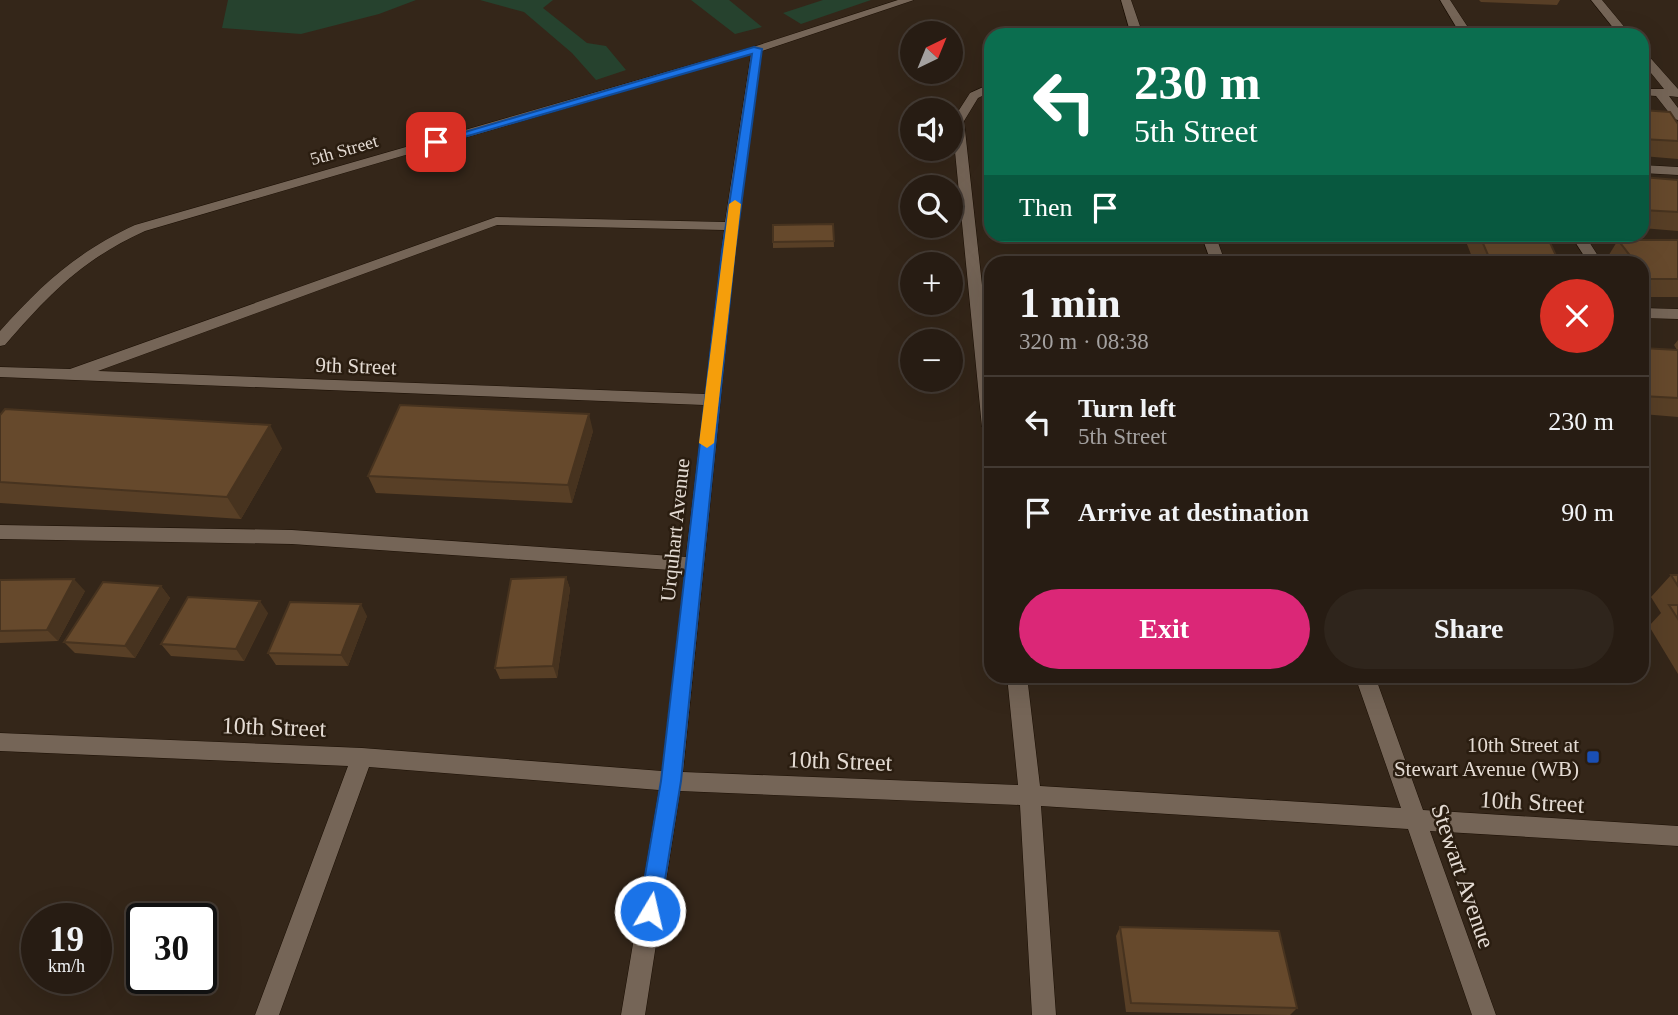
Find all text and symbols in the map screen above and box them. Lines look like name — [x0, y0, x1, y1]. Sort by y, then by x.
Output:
north arrow — [900, 21, 962, 84]
map controls — [900, 21, 963, 392]
text: 230 m — [1134, 55, 1261, 110]
icon: left — [1019, 56, 1110, 147]
button: sound — [900, 98, 963, 161]
pin — [406, 112, 466, 172]
text: 5th Street — [1134, 113, 1258, 149]
icon: arrive — [417, 123, 455, 161]
street label: 5th Street — [308, 131, 380, 169]
button: search — [900, 175, 963, 238]
icon: arrive — [1086, 189, 1124, 227]
text: Then — [1019, 193, 1072, 222]
button: + — [900, 252, 963, 315]
button: close — [1540, 279, 1614, 353]
text: 1 min — [1019, 280, 1121, 326]
button: − — [900, 329, 963, 392]
text: 320 m · 08:38 — [1019, 329, 1149, 354]
street label: 9th Street — [315, 353, 397, 379]
text: Turn left — [1078, 394, 1176, 423]
icon: left — [1019, 403, 1057, 441]
text: 230 m — [1548, 407, 1614, 436]
text: 5th Street — [1078, 424, 1167, 449]
street label: Urquhart Avenue — [656, 457, 694, 603]
icon: arrive — [1019, 494, 1057, 532]
text: Arrive at destination — [1078, 498, 1309, 527]
text: 90 m — [1561, 498, 1614, 527]
button: Exit — [1019, 589, 1310, 669]
button: Share — [1324, 589, 1614, 669]
street label: 10th Street — [221, 712, 327, 742]
place label: 10th Street at Stewart Avenue (WB) — [1394, 733, 1579, 781]
street label: 10th Street — [787, 746, 893, 776]
marker: 10th Street at Stewart Avenue (WB) — [1585, 749, 1601, 765]
street label: 10th Street — [1479, 786, 1585, 818]
street label: Stewart Avenue — [1426, 800, 1500, 952]
position arrow — [613, 874, 687, 948]
speed limit sign: 30 — [126, 903, 217, 994]
text: 19 — [49, 920, 84, 959]
text: km/h — [48, 956, 85, 976]

